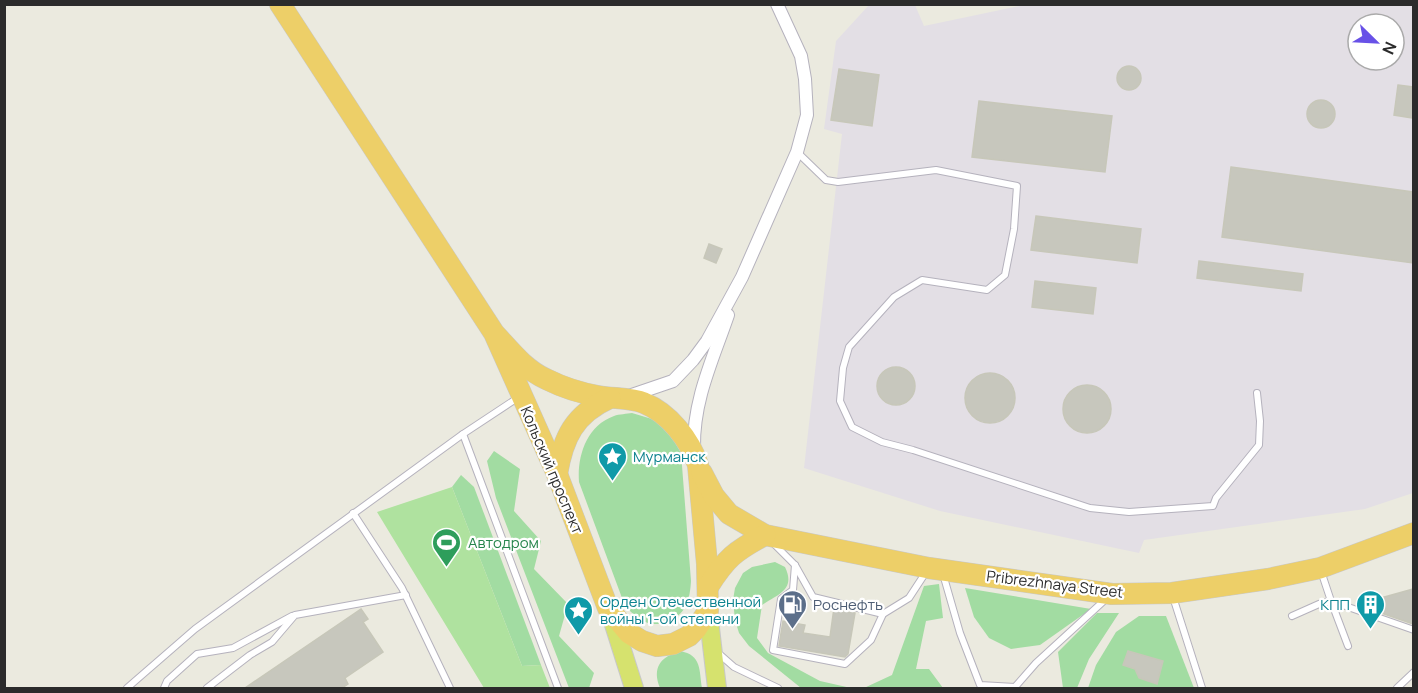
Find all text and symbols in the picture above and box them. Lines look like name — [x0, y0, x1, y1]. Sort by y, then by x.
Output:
north arrow — [1346, 12, 1406, 72]
text: N — [1377, 38, 1402, 58]
street label: Кольский проспект — [516, 403, 589, 537]
place icon: Мурманск — [596, 440, 628, 482]
place label: Мурманск — [633, 446, 706, 467]
sports icon: Автодром — [431, 526, 463, 568]
place label: Автодром — [468, 532, 539, 553]
street label: Pribrezhnaya Street — [985, 565, 1125, 603]
fuel station icon: Роснефть — [776, 588, 808, 630]
building icon: КПП — [1355, 588, 1387, 630]
place label: Орден Отечественной войны 1-ой степени — [600, 591, 761, 629]
place icon: Орден Отечественной войны 1-ой степени — [563, 594, 595, 636]
place label: Роснефть — [813, 594, 883, 615]
place label: КПП — [1320, 594, 1350, 615]

